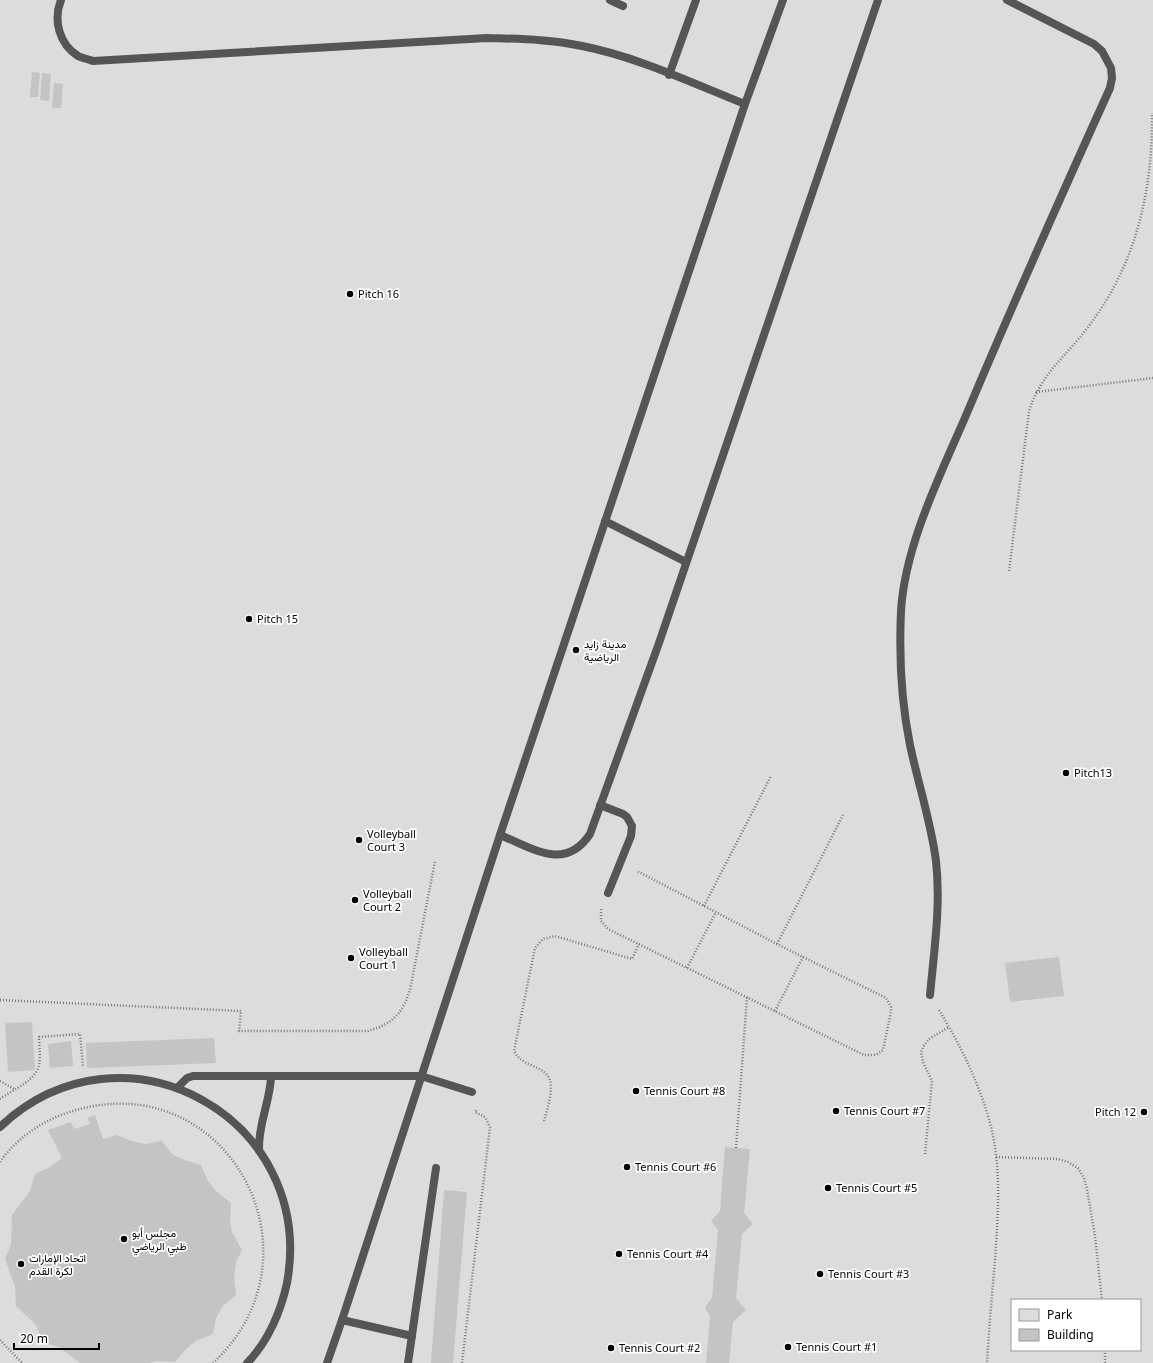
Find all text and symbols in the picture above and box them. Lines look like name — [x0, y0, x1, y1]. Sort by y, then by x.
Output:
place label: Pitch 16 — [358, 286, 399, 301]
marker: Pitch 16 — [345, 289, 355, 299]
place label: Pitch 15 — [257, 611, 298, 626]
marker: Pitch 15 — [244, 614, 254, 624]
place label: مدينة زايد الرياضية — [584, 636, 626, 664]
marker: مدينة زايد الرياضية — [571, 645, 581, 655]
place label: Pitch13 — [1074, 765, 1112, 780]
marker: Pitch13 — [1061, 768, 1071, 778]
place label: Volleyball Court 3 — [367, 826, 416, 854]
marker: Volleyball Court 3 — [354, 835, 364, 845]
place label: Volleyball Court 2 — [363, 886, 412, 914]
marker: Volleyball Court 2 — [350, 895, 360, 905]
place label: Volleyball Court 1 — [359, 944, 408, 972]
marker: Volleyball Court 1 — [346, 953, 356, 963]
place label: Tennis Court #8 — [644, 1083, 725, 1098]
marker: Tennis Court #8 — [631, 1086, 641, 1096]
place label: Tennis Court #7 — [844, 1103, 925, 1118]
place label: Pitch 12 — [1095, 1104, 1136, 1119]
marker: Tennis Court #7 — [831, 1106, 841, 1116]
marker: Pitch 12 — [1139, 1107, 1149, 1117]
place label: Tennis Court #6 — [635, 1159, 716, 1174]
marker: Tennis Court #6 — [622, 1162, 632, 1172]
place label: Tennis Court #5 — [836, 1180, 917, 1195]
marker: Tennis Court #5 — [823, 1183, 833, 1193]
place label: مجلس أبو ظبي الرياضي — [132, 1225, 187, 1256]
marker: مجلس أبو ظبي الرياضي — [119, 1234, 129, 1244]
place label: Tennis Court #4 — [627, 1246, 709, 1261]
marker: Tennis Court #4 — [614, 1249, 624, 1259]
place label: اتحاد الإمارات لكرة القدم — [29, 1250, 86, 1279]
marker: اتحاد الإمارات لكرة القدم — [16, 1259, 26, 1269]
place label: Tennis Court #3 — [828, 1266, 909, 1281]
marker: Tennis Court #3 — [815, 1269, 825, 1279]
legend — [1011, 1299, 1141, 1351]
text: Park — [1047, 1306, 1073, 1323]
scale bar — [14, 1325, 99, 1351]
text: Building — [1047, 1326, 1094, 1343]
text: 20 m — [20, 1330, 48, 1347]
place label: Tennis Court #1 — [796, 1339, 877, 1354]
place label: Tennis Court #2 — [619, 1340, 700, 1355]
marker: Tennis Court #1 — [783, 1342, 793, 1352]
marker: Tennis Court #2 — [606, 1343, 616, 1353]

